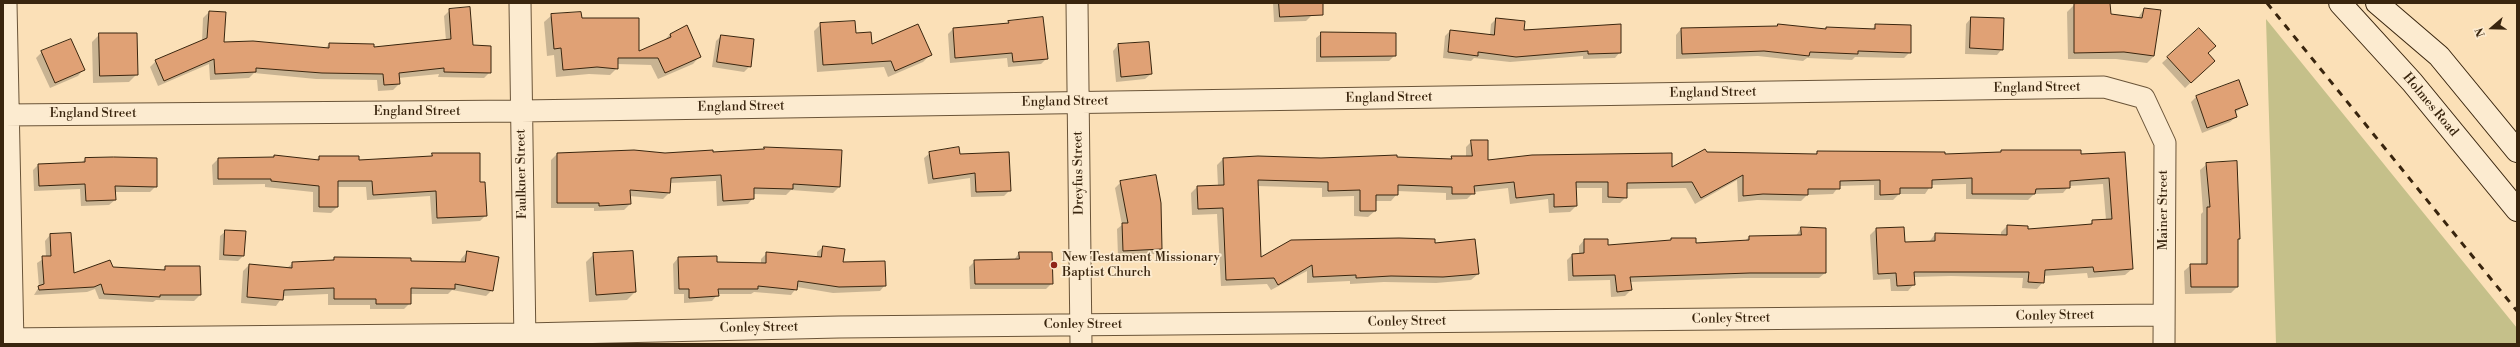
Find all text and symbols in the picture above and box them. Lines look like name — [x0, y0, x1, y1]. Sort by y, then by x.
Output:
north arrow — [2472, 8, 2512, 48]
text: N — [2473, 26, 2489, 39]
street label: Holmes Road — [2399, 70, 2461, 140]
street label: England Street — [1993, 79, 2081, 97]
street label: England Street — [1669, 84, 1757, 102]
street label: England Street — [1345, 89, 1433, 107]
street label: England Street — [1021, 93, 1109, 111]
street label: England Street — [697, 98, 785, 116]
street label: England Street — [373, 104, 461, 120]
street label: England Street — [49, 106, 137, 122]
street label: Faulkner Street — [513, 129, 531, 219]
street label: Dreyfus Street — [1070, 131, 1088, 215]
street label: Mainer Street — [2156, 170, 2172, 250]
place label: New Testament Missionary Baptist Church — [1062, 250, 1220, 281]
marker: New Testament Missionary Baptist Church — [1049, 260, 1059, 270]
street label: Conley Street — [2016, 308, 2094, 324]
street label: Conley Street — [1692, 311, 1770, 327]
street label: Conley Street — [1368, 314, 1446, 330]
street label: Conley Street — [1044, 317, 1122, 333]
street label: Conley Street — [720, 320, 798, 336]

